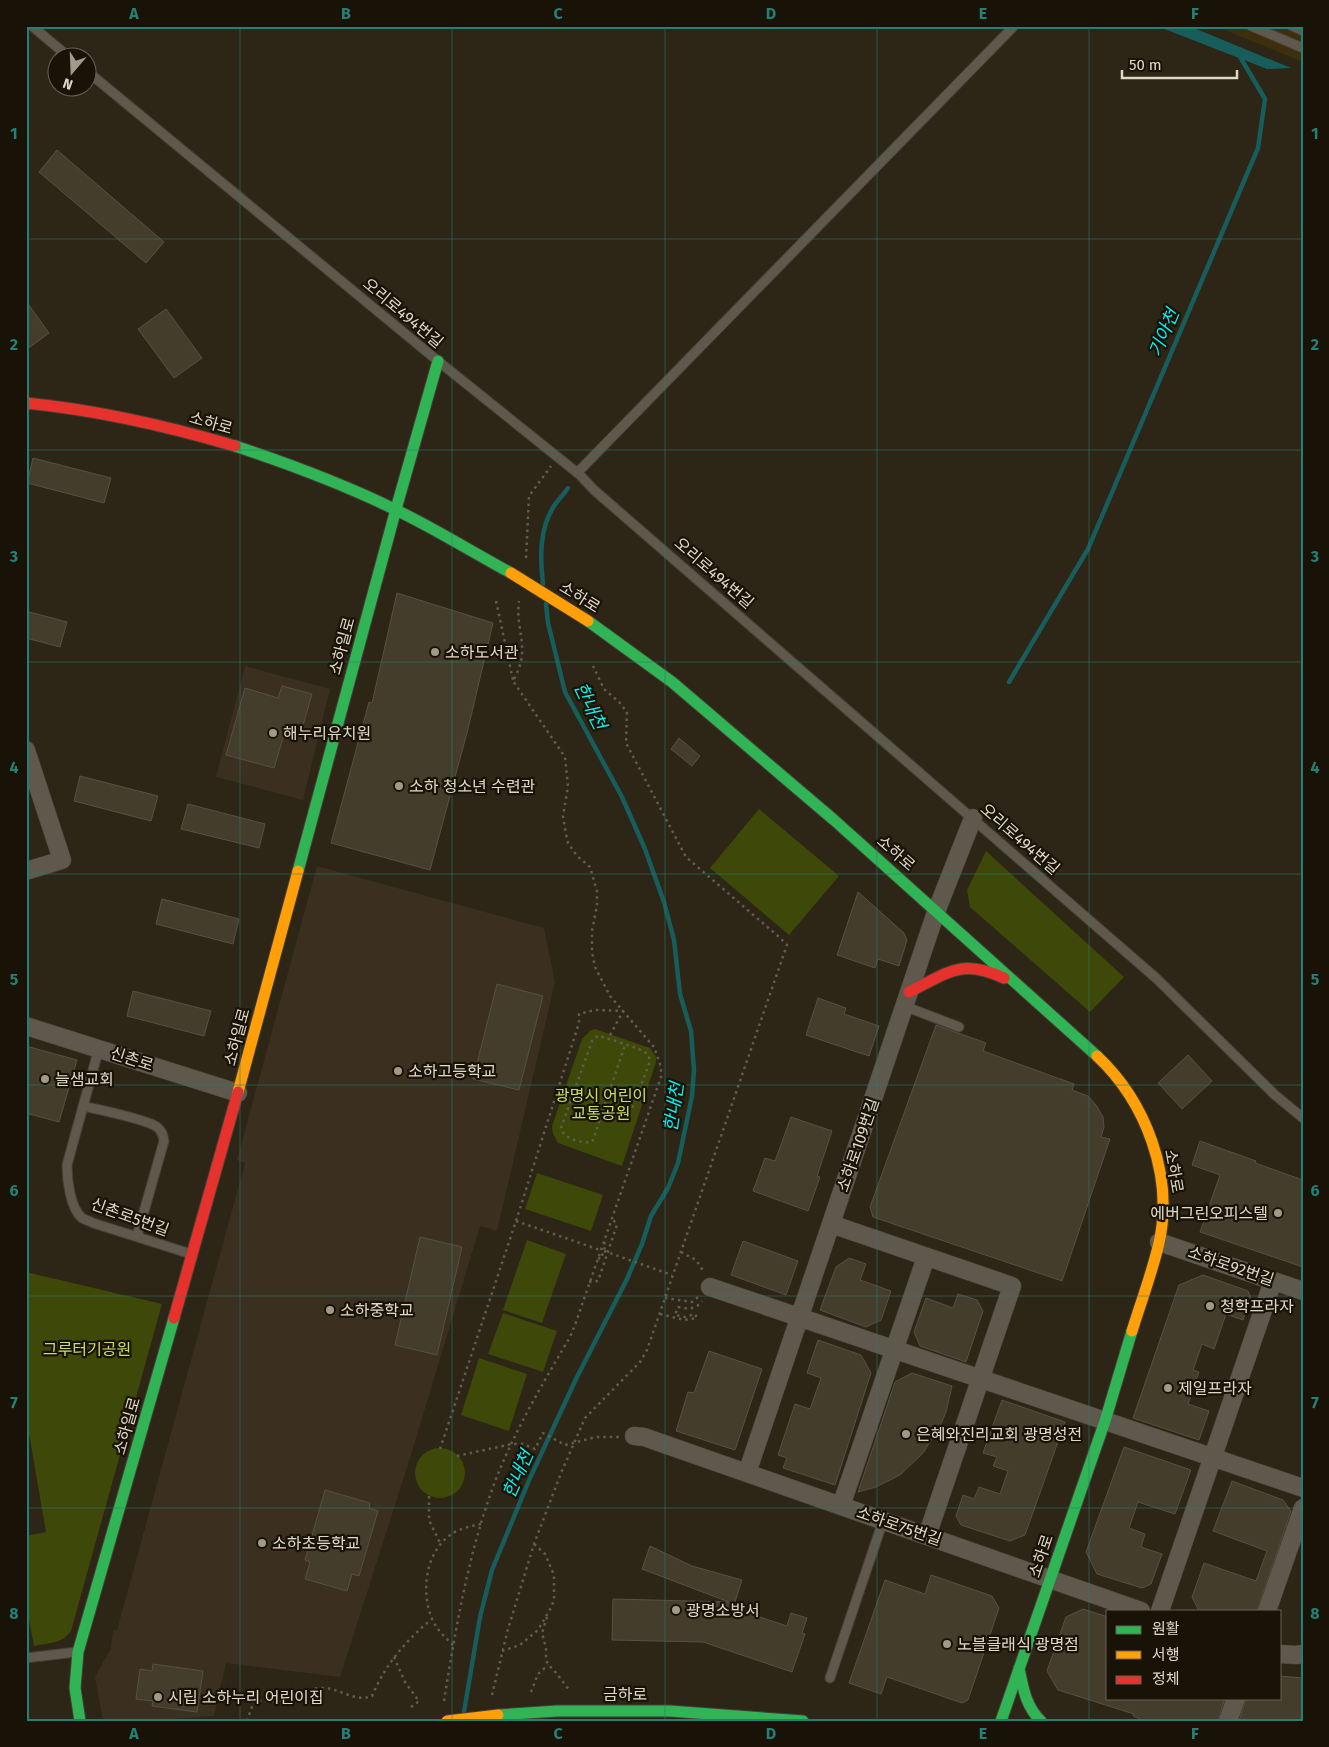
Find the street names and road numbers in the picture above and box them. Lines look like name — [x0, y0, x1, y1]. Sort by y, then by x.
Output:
street label: 오리로494번길 — [359, 274, 447, 352]
street label: 소하로 — [187, 408, 235, 438]
street label: 오리로494번길 — [671, 534, 757, 612]
street label: 소하로 — [556, 577, 604, 617]
street label: 소하일로 — [325, 615, 359, 677]
street label: 오리로494번길 — [977, 800, 1063, 878]
street label: 소하로 — [873, 831, 919, 875]
street label: 소하일로 — [220, 1006, 254, 1068]
street label: 신촌로 — [108, 1043, 156, 1075]
street label: 소하로109번길 — [833, 1096, 883, 1194]
street label: 소하로 — [1161, 1148, 1187, 1195]
street label: 신촌로5번길 — [88, 1194, 172, 1240]
street label: 소하로92번길 — [1186, 1242, 1276, 1290]
street label: 소하일로 — [110, 1395, 144, 1457]
street label: 소하로75번길 — [854, 1503, 944, 1549]
street label: 소하로 — [1025, 1532, 1057, 1580]
street label: 금하로 — [603, 1685, 647, 1704]

